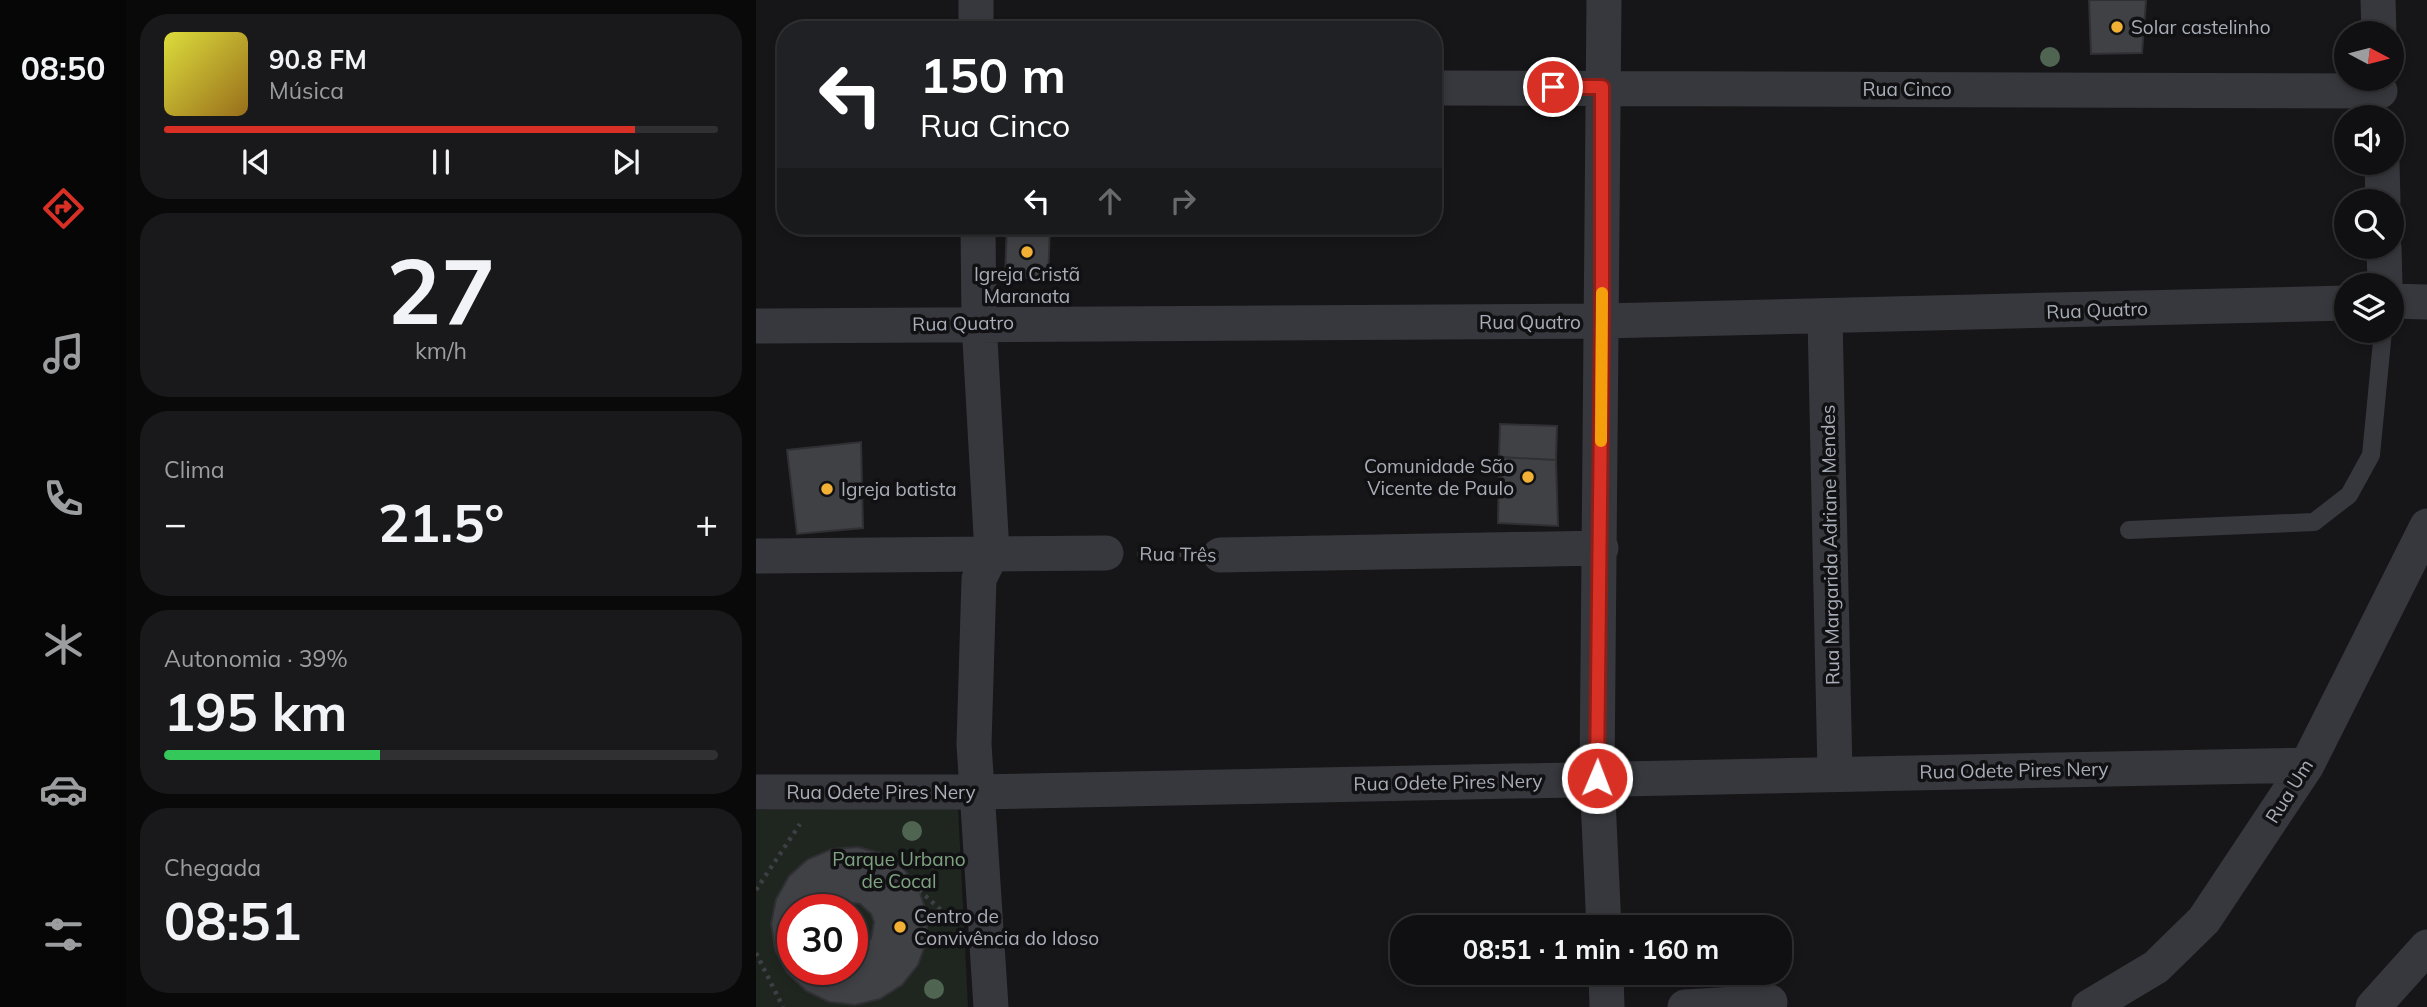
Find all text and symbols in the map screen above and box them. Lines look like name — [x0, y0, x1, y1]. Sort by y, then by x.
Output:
place label: Solar castelinho — [2131, 15, 2271, 39]
marker: Solar castelinho — [2109, 19, 2125, 35]
north arrow — [2334, 21, 2404, 91]
map controls — [2334, 21, 2404, 343]
text: 90.8 FM — [269, 43, 367, 76]
text: 150 m — [920, 44, 1066, 105]
text: 08:50 — [21, 48, 105, 88]
icon: left — [805, 49, 896, 140]
pin — [1523, 57, 1583, 117]
icon: arrive — [1534, 68, 1572, 106]
text: Música — [269, 76, 344, 105]
street label: Rua Cinco — [1862, 77, 1952, 101]
text: Rua Cinco — [920, 105, 1070, 145]
button: sound — [2334, 105, 2404, 175]
icon: previous — [237, 143, 275, 181]
icon: pause — [422, 143, 460, 181]
icon: next — [607, 143, 645, 181]
icon: left — [1018, 182, 1056, 220]
icon: ahead — [1091, 182, 1129, 220]
icon: right — [1164, 182, 1202, 220]
icon: directions — [39, 184, 88, 233]
button: search — [2334, 189, 2404, 259]
text: 27 — [386, 233, 496, 347]
marker: Igreja Cristã Maranata — [1019, 244, 1035, 260]
place label: Igreja Cristã Maranata — [974, 262, 1080, 308]
button: layers — [2334, 273, 2404, 343]
street label: Rua Quatro — [2046, 296, 2148, 324]
street label: Rua Quatro — [912, 310, 1014, 336]
street label: Rua Quatro — [1479, 310, 1581, 334]
icon: music — [39, 329, 88, 378]
text: km/h — [415, 336, 467, 365]
street label: Rua Margarida Adriane Mendes — [1816, 405, 1844, 685]
place label: Comunidade São Vicente de Paulo — [1364, 454, 1514, 500]
text: Clima — [164, 455, 225, 484]
marker: Comunidade São Vicente de Paulo — [1520, 469, 1536, 485]
icon: phone — [39, 474, 88, 523]
place label: Igreja batista — [841, 477, 957, 501]
marker: Igreja batista — [819, 481, 835, 497]
text: 21.5° — [378, 490, 504, 555]
text: − — [164, 499, 187, 547]
text: + — [695, 499, 718, 547]
street label: Rua Três — [1139, 541, 1217, 567]
icon: climate — [39, 620, 88, 669]
text: Autonomia · 39% — [164, 644, 348, 673]
text: 195 km — [164, 679, 347, 744]
position arrow — [1560, 741, 1634, 815]
street label: Rua Um — [2260, 755, 2318, 827]
street label: Rua Odete Pires Nery — [1919, 756, 2109, 784]
icon: car — [39, 765, 88, 814]
street label: Rua Odete Pires Nery — [1353, 768, 1543, 796]
street label: Rua Odete Pires Nery — [786, 780, 976, 804]
park label: Parque Urbano de Cocal — [832, 847, 966, 893]
text: Chegada — [164, 853, 261, 882]
text: 08:51 — [164, 888, 302, 953]
speed limit sign: 30 — [777, 894, 868, 985]
place label: Centro de Convivência do Idoso — [914, 904, 1099, 950]
icon: filters — [39, 910, 88, 959]
marker: Centro de Convivência do Idoso — [892, 919, 908, 935]
text: 08:51 · 1 min · 160 m — [1463, 933, 1719, 966]

